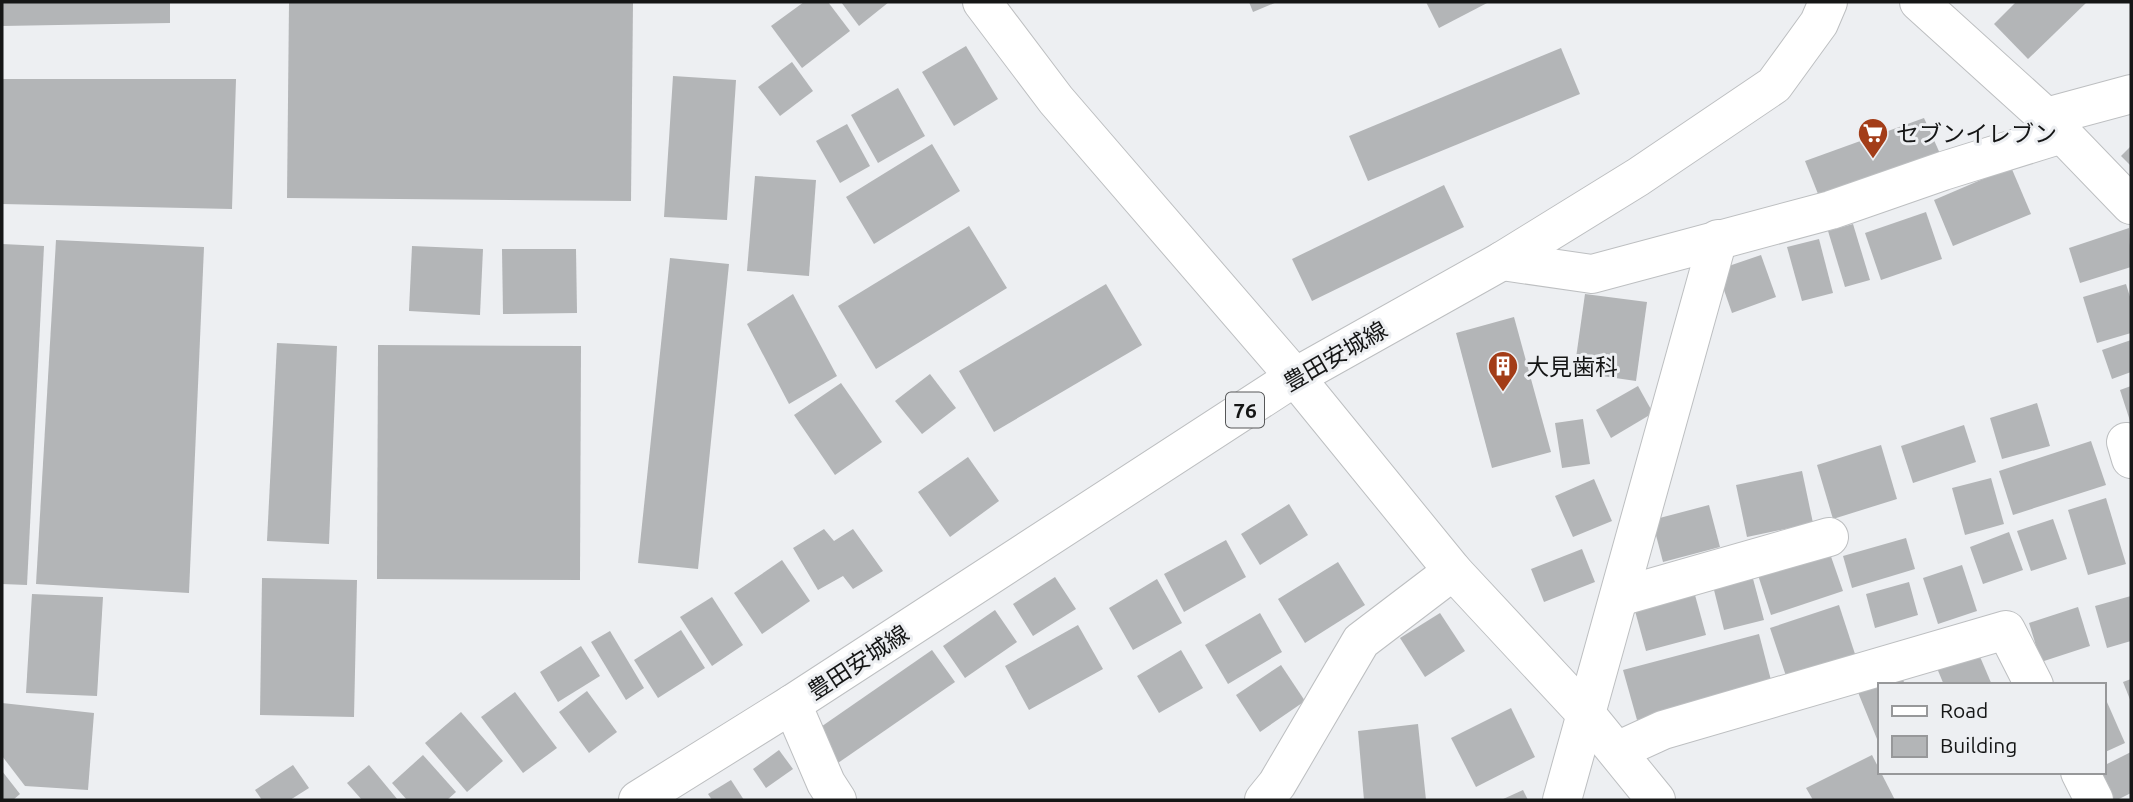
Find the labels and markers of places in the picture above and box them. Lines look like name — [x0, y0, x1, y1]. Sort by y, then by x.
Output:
supermarket icon: セブンイレブン — [1856, 116, 1890, 160]
place label: セブンイレブン — [1896, 121, 2057, 146]
building icon: 大見歯科 — [1486, 349, 1520, 393]
place label: 大見歯科 — [1526, 354, 1618, 379]

